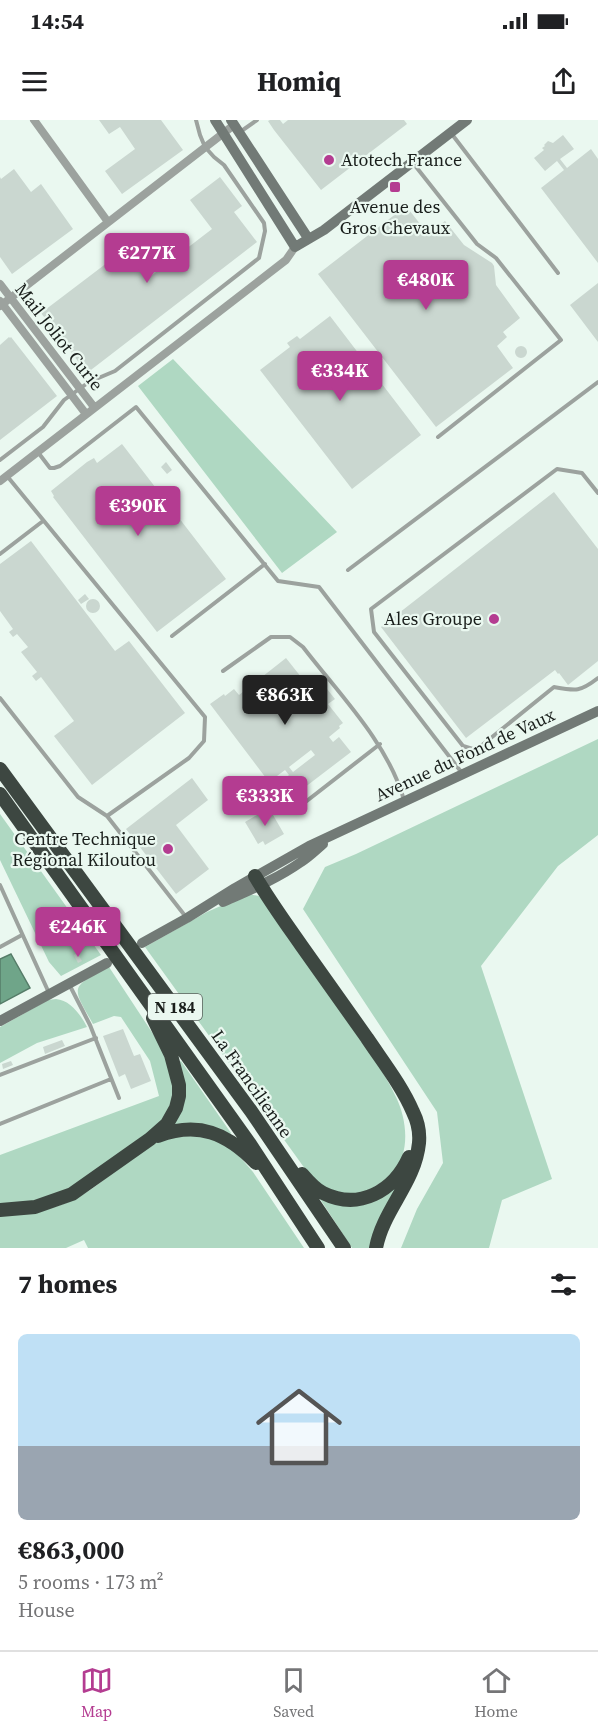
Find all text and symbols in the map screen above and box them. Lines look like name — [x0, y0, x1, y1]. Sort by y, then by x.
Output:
text: 14:54 — [30, 6, 84, 36]
text: Homiq — [257, 63, 341, 100]
icon: menu — [18, 65, 51, 98]
icon: share — [547, 65, 580, 98]
place label: Atotech France — [341, 147, 462, 172]
marker: Atotech France — [322, 153, 336, 167]
marker: Avenue des Gros Chevaux — [388, 180, 402, 194]
place label: Avenue des Gros Chevaux — [340, 194, 451, 240]
pin: €277K — [105, 233, 189, 284]
text: €277K — [118, 238, 176, 266]
pin: €480K — [384, 260, 468, 311]
text: €480K — [397, 265, 455, 293]
street label: Mail Joliot Curie — [9, 278, 109, 396]
pin: €334K — [298, 351, 382, 402]
text: €334K — [311, 356, 369, 384]
pin: €390K — [96, 486, 180, 537]
text: €390K — [109, 491, 167, 519]
place label: Ales Groupe — [384, 606, 482, 631]
marker: Ales Groupe — [487, 612, 501, 626]
pin: €863K — [243, 675, 327, 726]
text: €863K — [256, 680, 314, 708]
street label: Avenue du Fond de Vaux — [371, 702, 559, 807]
pin: €333K — [223, 776, 307, 827]
text: €333K — [236, 781, 294, 809]
place label: Centre Technique Régional Kiloutou — [12, 826, 156, 872]
marker: Centre Technique Régional Kiloutou — [161, 842, 175, 856]
pin: €246K — [36, 907, 120, 958]
text: €246K — [49, 912, 107, 940]
road number: N 184 — [148, 994, 202, 1020]
street label: La Francilienne — [206, 1025, 299, 1143]
text: 7 homes — [18, 1266, 117, 1302]
icon: filters — [547, 1268, 580, 1301]
icon: home — [245, 1373, 353, 1481]
text: €863,000 — [18, 1532, 124, 1568]
text: 5 rooms · 173 m² — [18, 1568, 164, 1596]
text: House — [18, 1596, 75, 1624]
tab: Map — [80, 1664, 113, 1722]
tab: Saved — [273, 1664, 314, 1722]
tab: Home — [474, 1664, 518, 1722]

